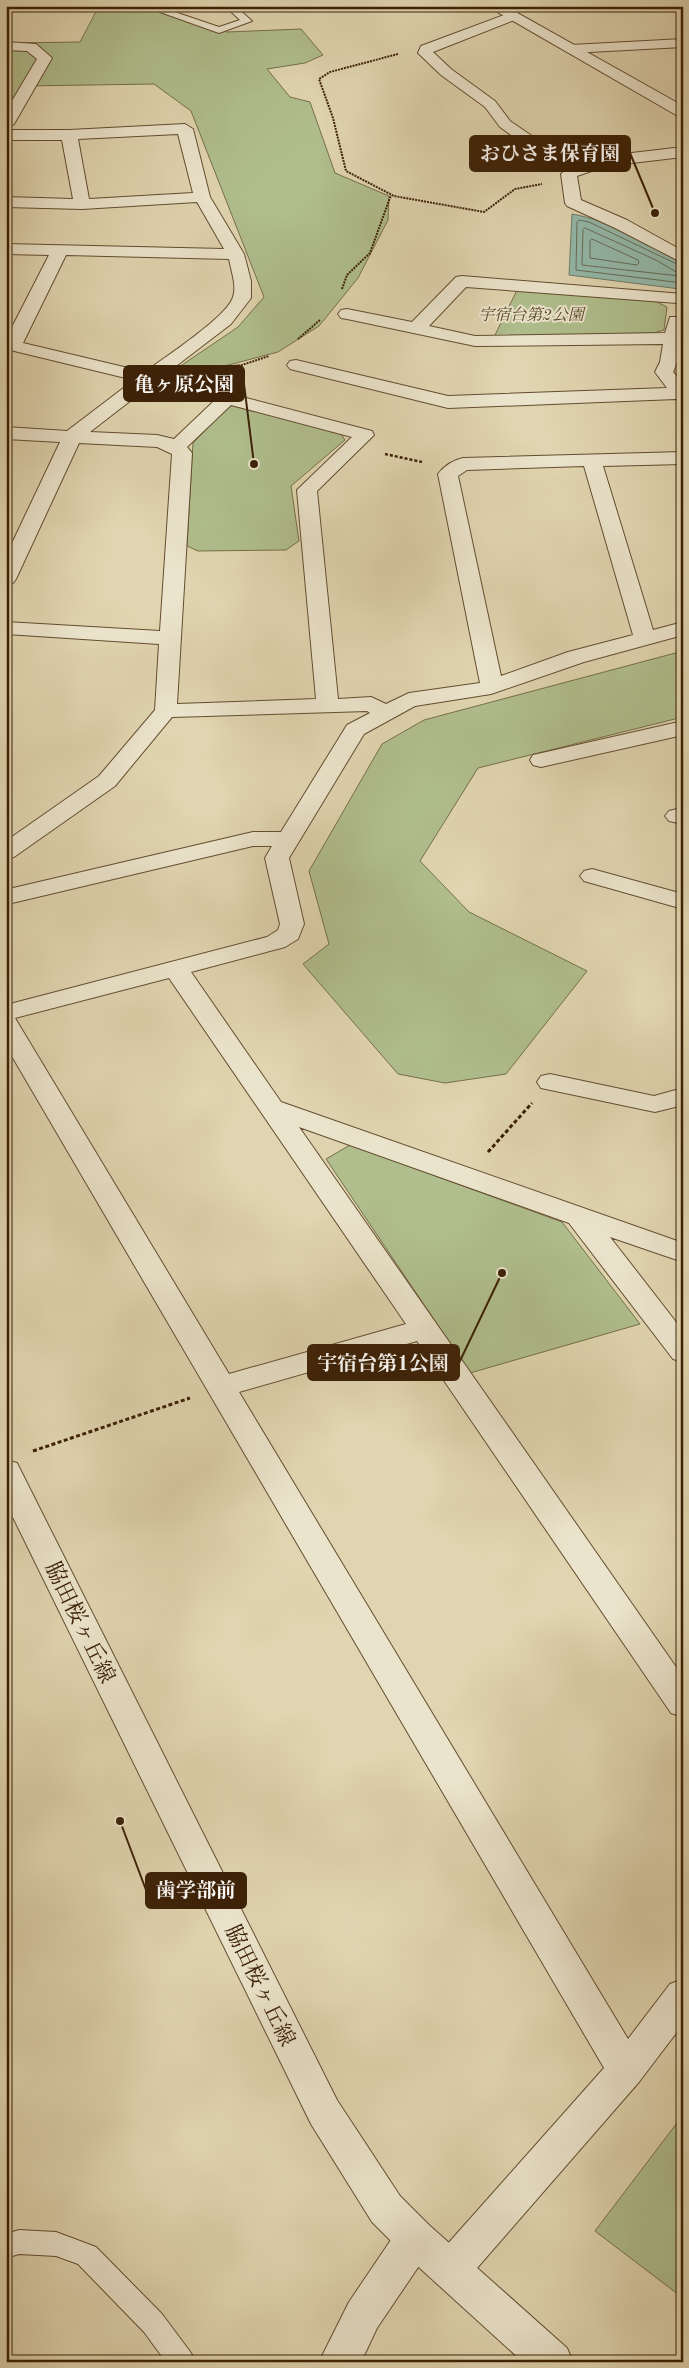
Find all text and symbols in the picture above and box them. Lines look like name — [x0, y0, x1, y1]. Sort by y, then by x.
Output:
callout: おひさま保育園 — [470, 136, 630, 171]
text: おひさま保育園 — [480, 143, 620, 165]
park label: 宇宿台第2公園 — [478, 306, 587, 324]
callout: 亀ヶ原公園 — [124, 366, 244, 401]
text: 亀ヶ原公園 — [134, 373, 234, 396]
callout: 宇宿台第1公園 — [308, 1345, 459, 1380]
text: 宇宿台第1公園 — [317, 1352, 449, 1375]
street label: 脇田桜ヶ丘線 — [40, 1558, 120, 1687]
callout: 歯学部前 — [146, 1873, 246, 1908]
text: 歯学部前 — [156, 1880, 236, 1902]
street label: 脇田桜ヶ丘線 — [220, 1921, 300, 2050]

